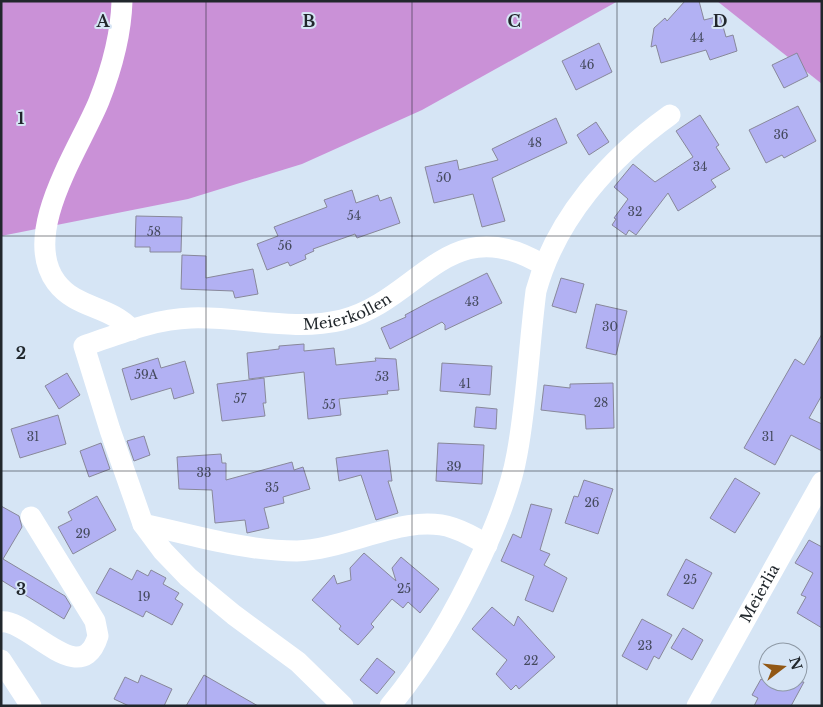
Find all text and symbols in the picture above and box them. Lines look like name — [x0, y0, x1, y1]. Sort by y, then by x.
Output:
text: A — [96, 11, 111, 31]
text: B — [303, 11, 316, 31]
text: C — [507, 11, 521, 31]
text: D — [713, 11, 727, 31]
house number: 44 — [690, 30, 704, 45]
house number: 46 — [580, 57, 595, 72]
text: 1 — [18, 108, 25, 128]
house number: 36 — [773, 127, 789, 142]
house number: 48 — [528, 135, 542, 150]
house number: 34 — [693, 159, 707, 174]
house number: 50 — [436, 170, 452, 185]
house number: 32 — [628, 204, 642, 219]
house number: 54 — [347, 208, 361, 223]
house number: 58 — [147, 224, 161, 239]
house number: 56 — [278, 238, 293, 253]
street label: Meierkollen — [303, 289, 395, 334]
house number: 43 — [465, 294, 479, 309]
house number: 30 — [602, 319, 618, 334]
text: 2 — [16, 343, 26, 363]
house number: 59A — [134, 367, 159, 382]
house number: 53 — [375, 369, 389, 384]
house number: 41 — [459, 376, 471, 391]
house number: 57 — [234, 391, 247, 406]
house number: 28 — [594, 395, 608, 410]
house number: 55 — [322, 397, 336, 412]
house number: 31 — [27, 429, 39, 444]
house number: 31 — [762, 429, 774, 444]
house number: 39 — [446, 459, 462, 474]
house number: 33 — [197, 465, 211, 480]
house number: 35 — [265, 480, 279, 495]
house number: 26 — [584, 495, 600, 510]
house number: 29 — [75, 526, 91, 541]
street label: Meierlia — [736, 560, 784, 626]
house number: 25 — [683, 572, 697, 587]
text: 3 — [16, 579, 26, 599]
house number: 25 — [397, 581, 411, 596]
house number: 19 — [137, 589, 151, 604]
house number: 23 — [638, 638, 652, 653]
north arrow — [758, 642, 808, 692]
house number: 22 — [524, 653, 538, 668]
text: N — [785, 655, 806, 672]

